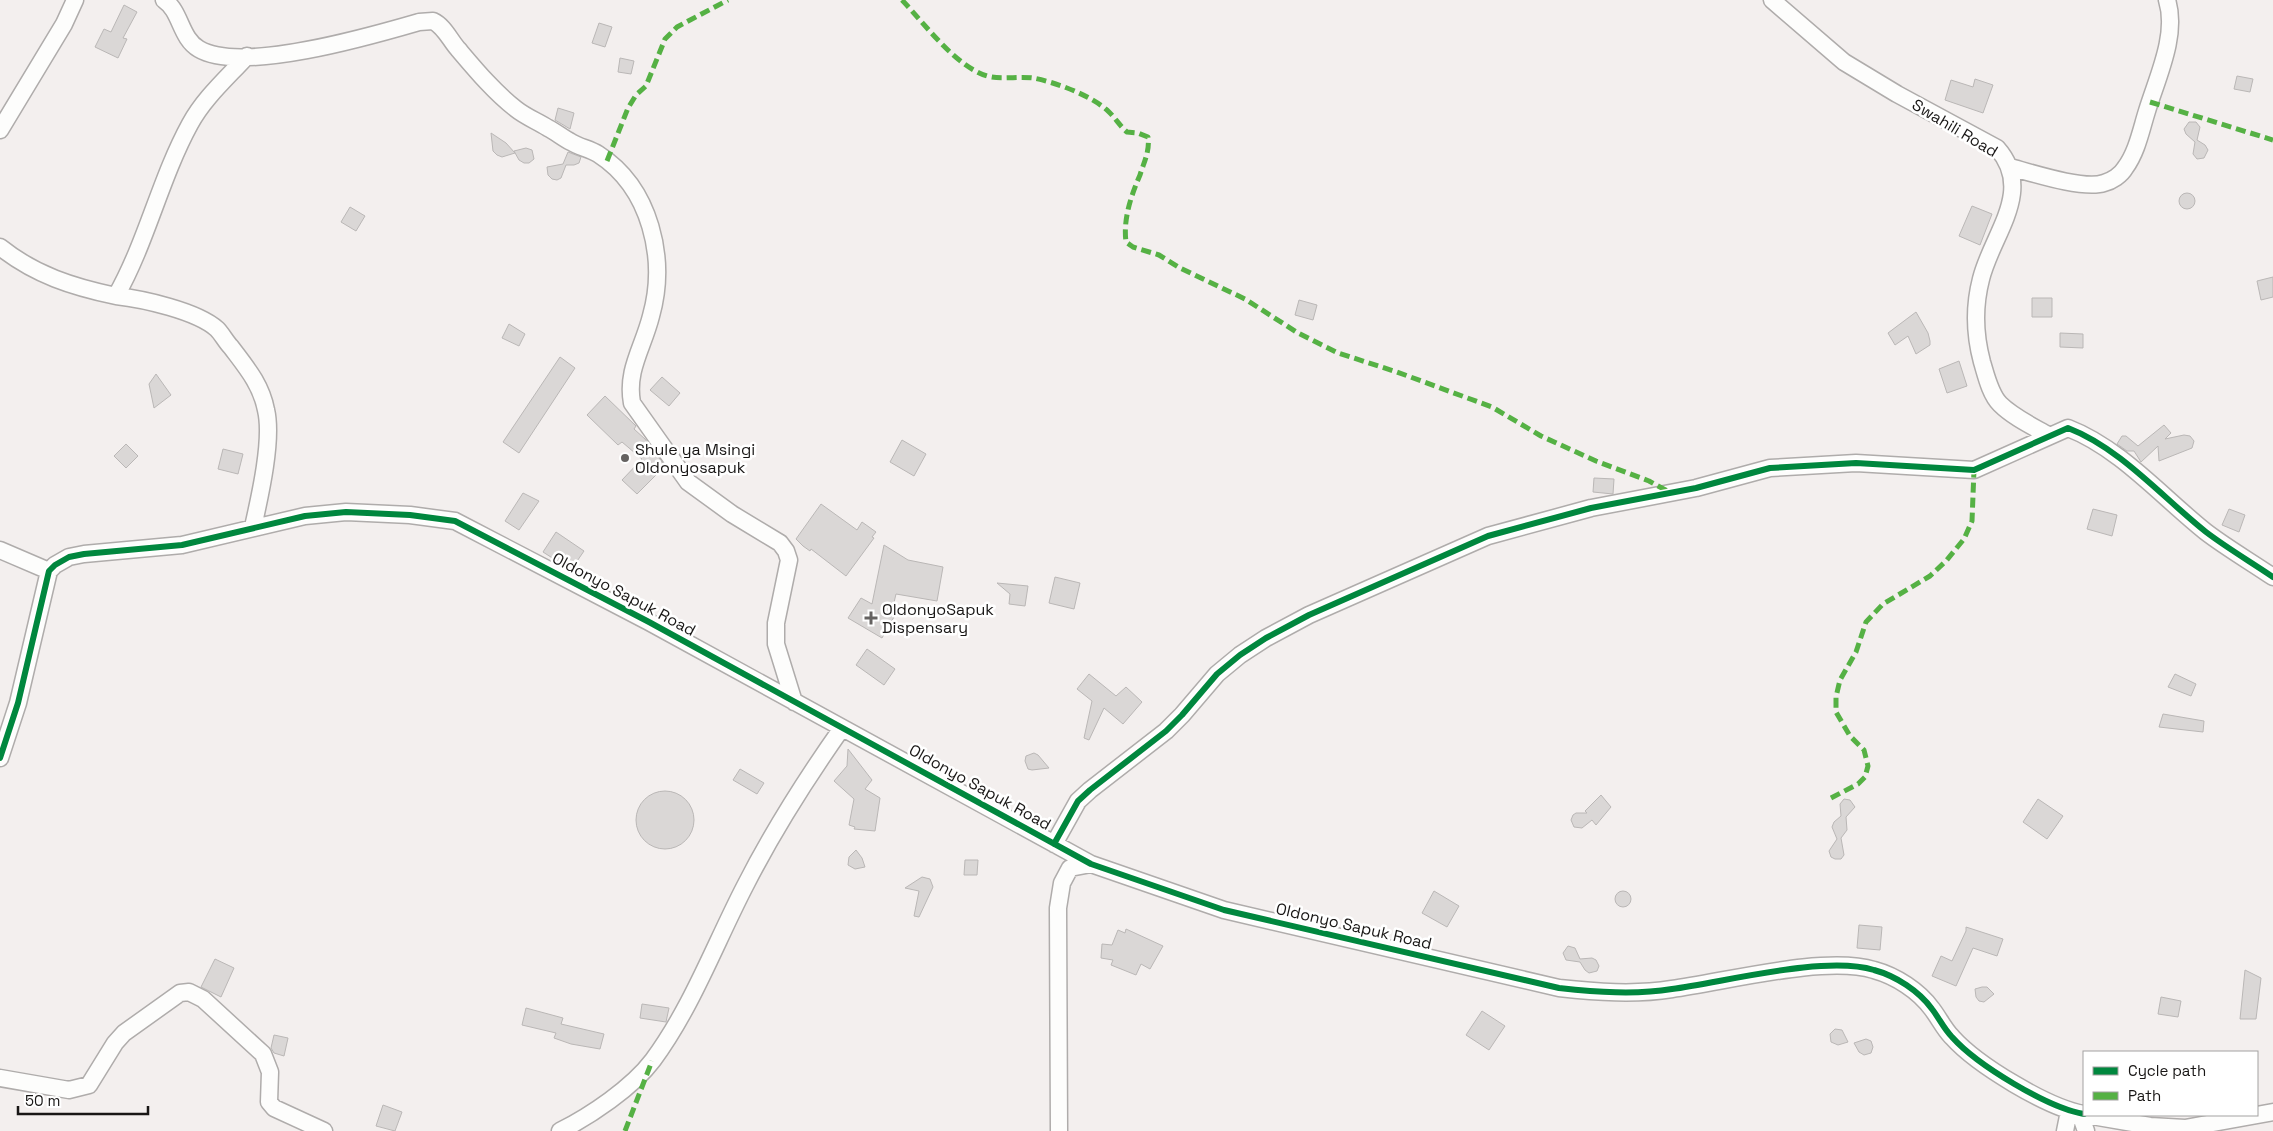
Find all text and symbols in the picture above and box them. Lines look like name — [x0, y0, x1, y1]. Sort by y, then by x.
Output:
street label: Swahili Road — [1908, 94, 2002, 162]
place label: Shule ya Msingi Oldonyosapuk — [635, 439, 755, 478]
marker: Shule ya Msingi Oldonyosapuk — [619, 452, 631, 464]
street label: Oldonyo Sapuk Road — [549, 547, 699, 641]
place label: OldonyoSapuk Dispensary — [882, 599, 994, 638]
marker: OldonyoSapuk Dispensary — [864, 611, 878, 625]
street label: Oldonyo Sapuk Road — [905, 739, 1055, 835]
street label: Oldonyo Sapuk Road — [1274, 898, 1434, 954]
legend — [2083, 1051, 2258, 1116]
text: Cycle path — [2128, 1061, 2206, 1080]
scale bar — [18, 1084, 148, 1116]
text: Path — [2128, 1086, 2161, 1105]
text: 50 m — [25, 1091, 60, 1110]

